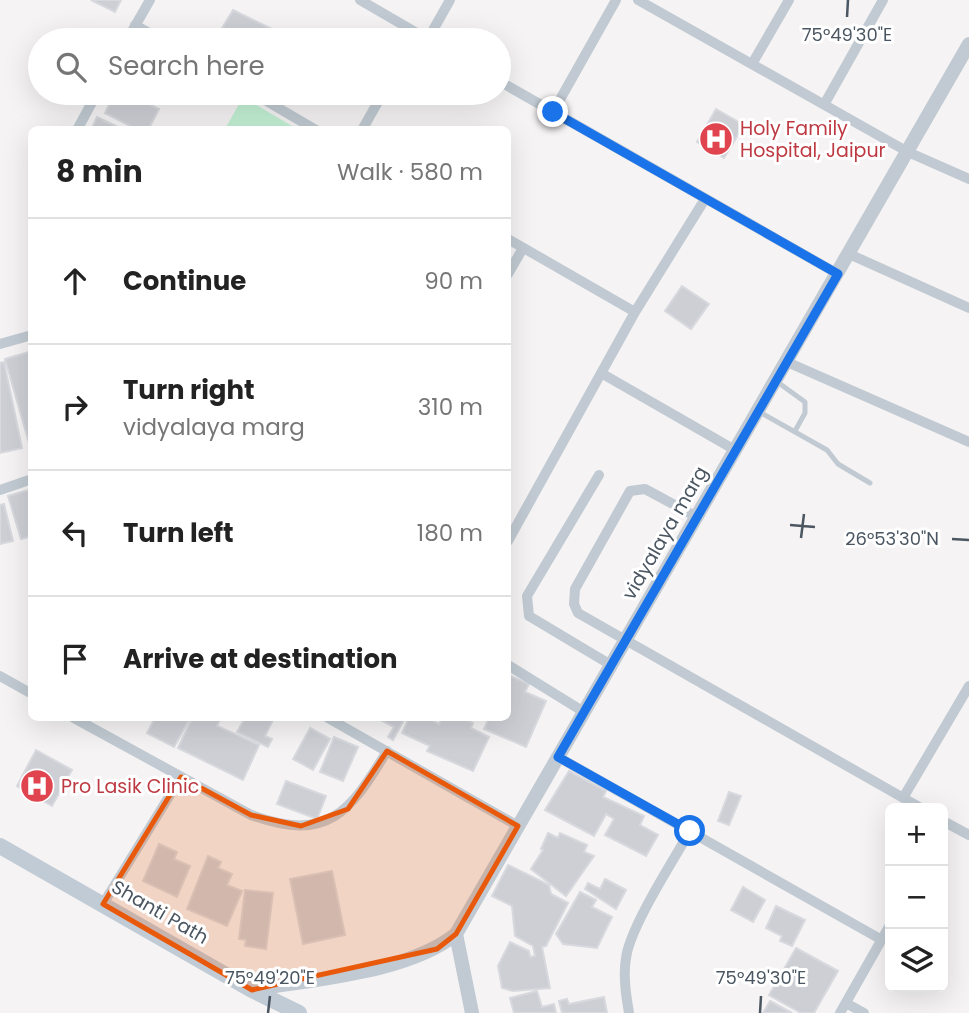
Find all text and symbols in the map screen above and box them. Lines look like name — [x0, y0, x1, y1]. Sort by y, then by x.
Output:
text: 75°49'30"E — [802, 22, 892, 47]
search box — [28, 28, 511, 105]
icon: search — [52, 48, 90, 86]
text: Search here — [108, 48, 265, 84]
route end — [537, 96, 568, 127]
place label: Holy Family Hospital, Jaipur — [740, 115, 886, 164]
hospital icon: Holy Family Hospital, Jaipur — [697, 120, 735, 158]
text: 8 min — [56, 150, 143, 193]
text: Walk · 580 m — [337, 156, 483, 188]
icon: ahead — [56, 262, 94, 300]
text: Continue — [123, 263, 246, 299]
text: 90 m — [424, 265, 483, 297]
text: Turn right — [123, 372, 255, 408]
icon: right — [56, 388, 94, 426]
text: 310 m — [418, 391, 483, 423]
text: vidyalaya marg — [123, 411, 305, 443]
street label: vidyalaya marg — [616, 461, 714, 605]
icon: left — [56, 514, 94, 552]
text: Turn left — [123, 515, 234, 551]
text: 180 m — [417, 517, 483, 549]
text: 26°53'30"N — [845, 526, 939, 551]
icon: arrive — [56, 640, 94, 678]
text: Arrive at destination — [123, 641, 398, 677]
hospital icon: Pro Lasik Clinic — [18, 767, 56, 805]
place label: Pro Lasik Clinic — [61, 773, 199, 800]
map controls — [885, 803, 948, 992]
button: + — [885, 803, 948, 866]
route start — [674, 815, 705, 846]
button: − — [885, 866, 948, 929]
street label: Shanti Path — [107, 873, 213, 951]
button: layers — [885, 929, 948, 992]
text: 75°49'20"E — [225, 965, 315, 990]
text: 75°49'30"E — [716, 965, 806, 990]

